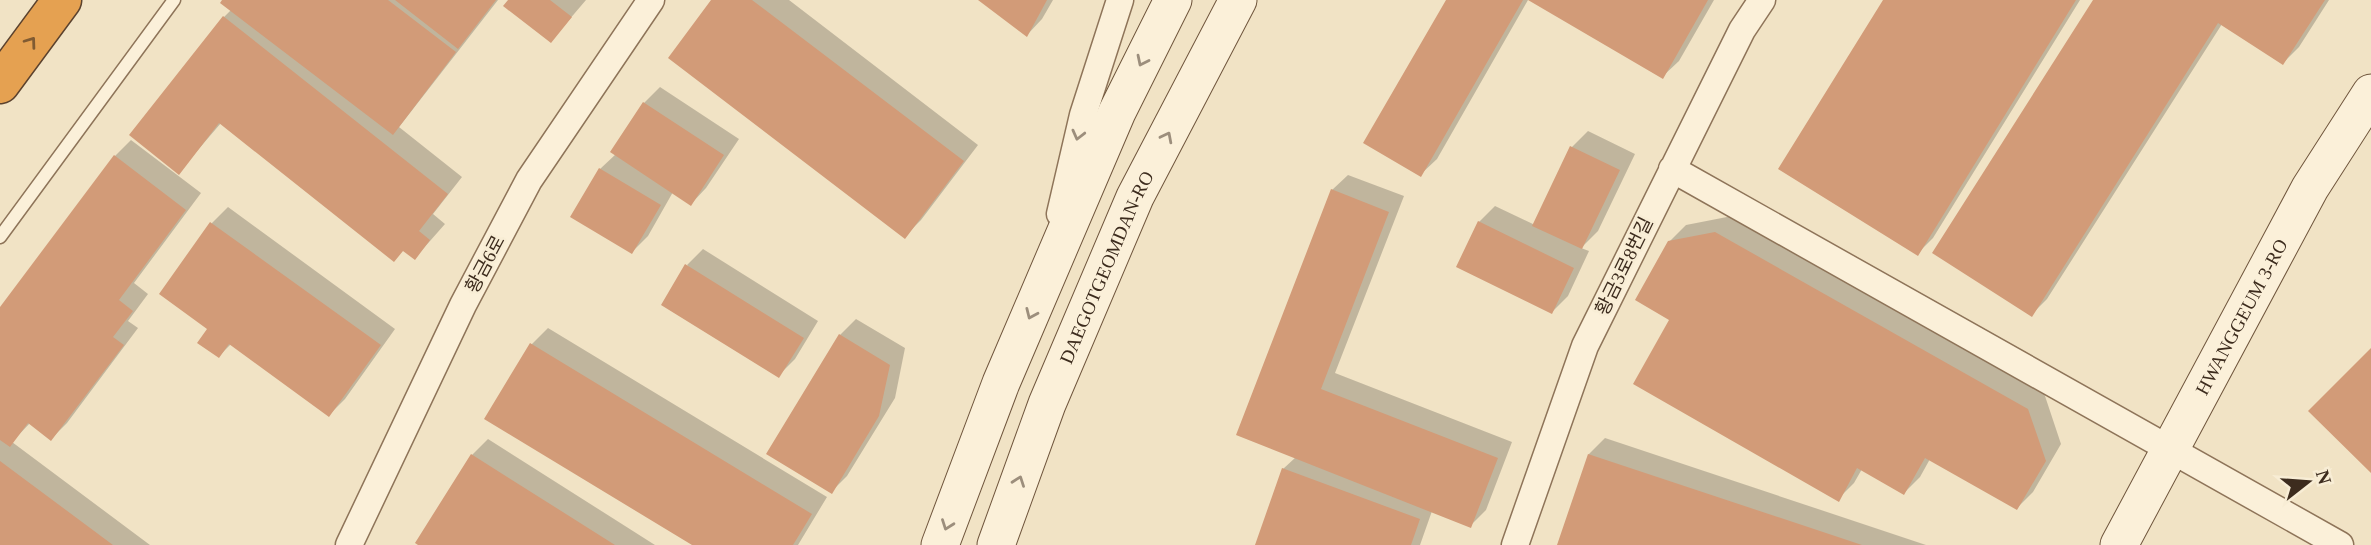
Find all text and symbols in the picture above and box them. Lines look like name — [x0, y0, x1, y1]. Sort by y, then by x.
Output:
one-way arrow — [23, 37, 35, 50]
one-way arrow — [1137, 54, 1151, 66]
one-way arrow — [1072, 129, 1086, 141]
one-way arrow — [1158, 132, 1172, 144]
street label: DAEGOTGEOMDAN-RO — [1055, 167, 1157, 367]
street label: 황금3로8번길 — [1591, 214, 1657, 318]
street label: 황금6로 — [461, 232, 509, 296]
street label: HWANGGEUM 3-RO — [2191, 235, 2291, 398]
one-way arrow — [1025, 307, 1039, 319]
north arrow — [2273, 447, 2343, 517]
text: N — [2312, 468, 2336, 487]
one-way arrow — [1011, 475, 1025, 487]
one-way arrow — [941, 519, 955, 531]

